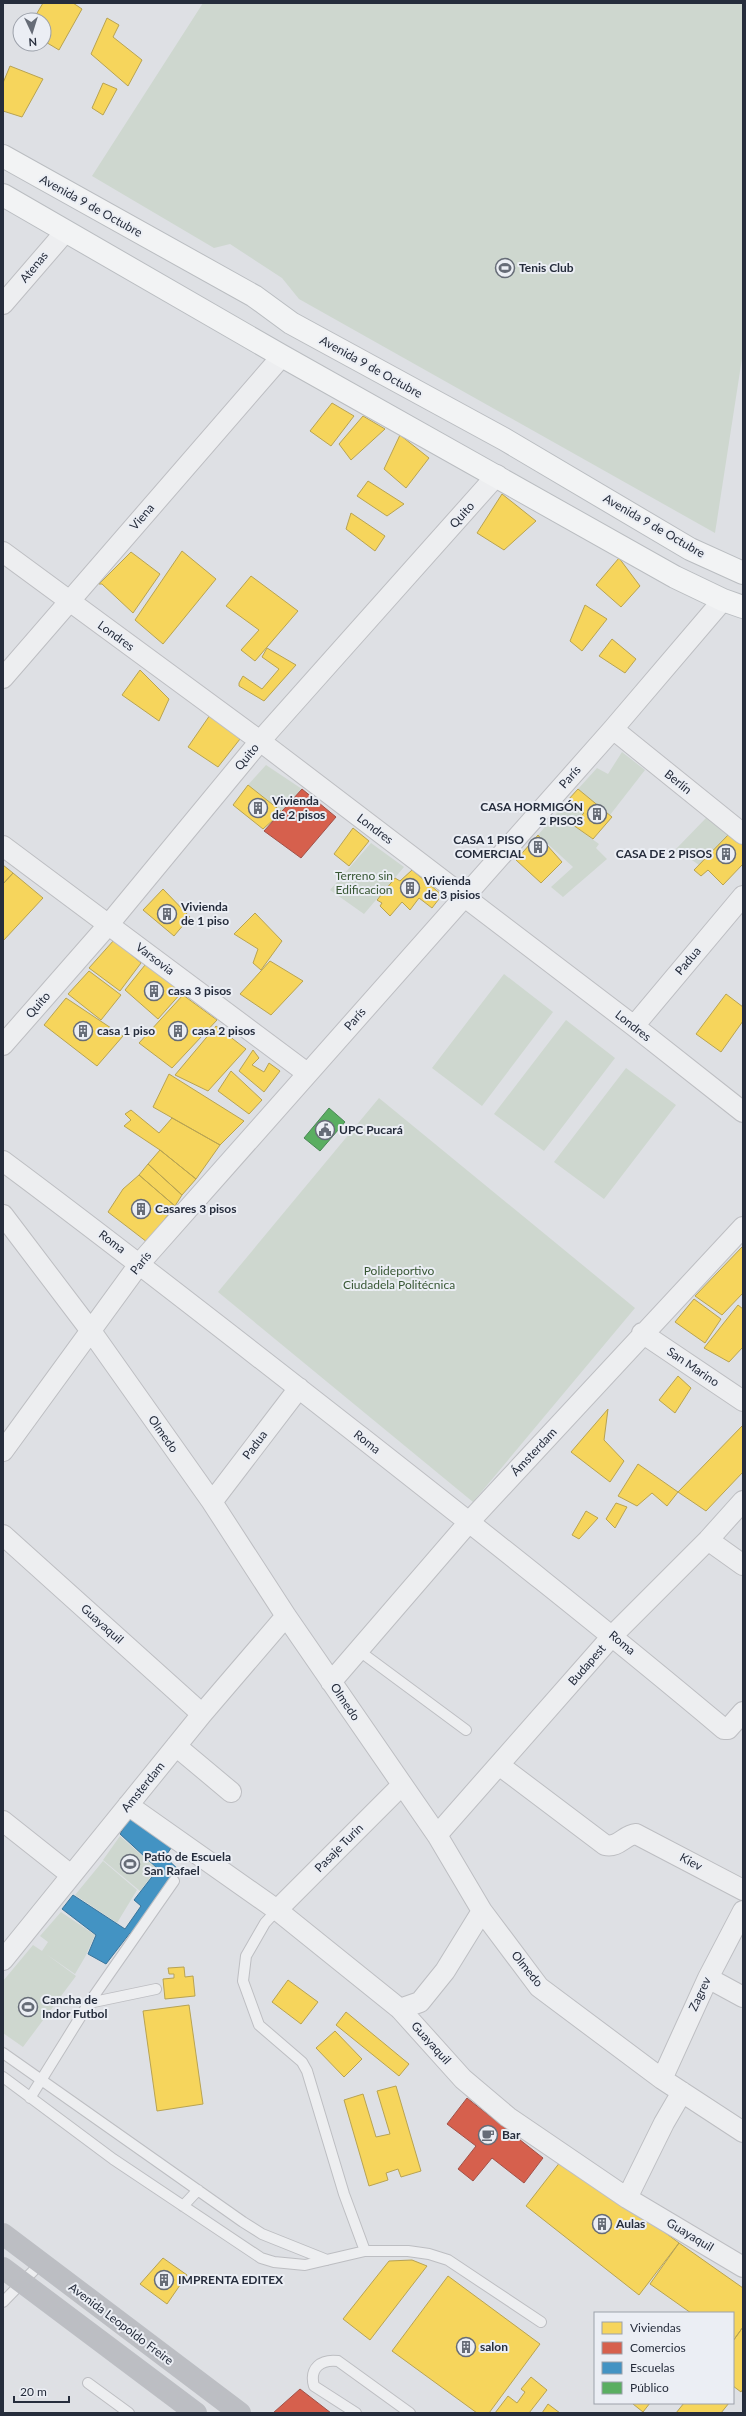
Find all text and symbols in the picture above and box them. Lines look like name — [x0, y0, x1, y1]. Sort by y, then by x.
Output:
north arrow — [12, 12, 52, 52]
text: N — [28, 36, 37, 49]
street label: Avenida 9 de Octubre — [37, 171, 145, 240]
street label: Atenas — [16, 248, 51, 285]
sports icon: Tenis Club — [494, 257, 516, 279]
place label: Tenis Club — [519, 260, 574, 275]
street label: Avenida 9 de Octubre — [317, 332, 425, 401]
street label: Avenida 9 de Octubre — [601, 490, 708, 561]
street label: Quito — [446, 498, 477, 531]
street label: Viena — [126, 500, 157, 533]
street label: Londres — [95, 617, 138, 654]
street label: Quito — [231, 740, 262, 773]
street label: París — [556, 762, 584, 791]
street label: Berlín — [662, 766, 695, 797]
place label: Vivienda de 2 pisos — [271, 793, 325, 822]
building icon: Vivienda de 2 pisos — [247, 797, 269, 819]
place label: CASA HORMIGÓN 2 PISOS — [480, 799, 583, 828]
building icon: CASA HORMIGÓN 2 PISOS — [586, 803, 608, 825]
street label: Londres — [354, 810, 396, 847]
place label: CASA 1 PISO COMERCIAL — [453, 832, 525, 861]
building icon: CASA 1 PISO COMERCIAL — [527, 836, 549, 858]
building icon: CASA DE 2 PISOS — [715, 843, 737, 865]
place label: CASA DE 2 PISOS — [616, 846, 712, 861]
park label: Terreno sin Edificacion — [335, 868, 393, 897]
place label: Vivienda de 3 pisios — [423, 873, 480, 902]
building icon: Vivienda de 3 pisios — [399, 877, 421, 899]
place label: Vivienda de 1 piso — [180, 899, 229, 928]
building icon: Vivienda de 1 piso — [156, 903, 178, 925]
street label: Varsovia — [133, 939, 178, 978]
street label: Padua — [671, 943, 704, 978]
building icon: casa 3 pisos — [143, 980, 165, 1002]
place label: casa 3 pisos — [168, 983, 231, 998]
street label: Quito — [22, 988, 53, 1021]
street label: París — [341, 1004, 369, 1033]
street label: Londres — [612, 1007, 654, 1044]
building icon: casa 1 piso — [72, 1020, 94, 1042]
building icon: casa 2 pisos — [167, 1020, 189, 1042]
place label: casa 1 piso — [97, 1023, 155, 1038]
place label: casa 2 pisos — [192, 1023, 255, 1038]
public building icon: UPC Pucará — [314, 1119, 336, 1141]
place label: UPC Pucará — [339, 1122, 403, 1137]
building icon: Casares 3 pisos — [130, 1198, 152, 1220]
place label: Casares 3 pisos — [155, 1201, 236, 1216]
street label: Roma — [96, 1227, 129, 1257]
street label: París — [127, 1248, 154, 1277]
park label: Polideportivo Ciudadela Politécnica — [343, 1263, 455, 1292]
street label: San Marino — [664, 1344, 722, 1390]
street label: Olmedo — [145, 1412, 182, 1455]
street label: Ámsterdam — [508, 1424, 560, 1479]
street label: Padua — [239, 1427, 270, 1462]
street label: Roma — [351, 1427, 384, 1457]
street label: Guayaquil — [78, 1601, 127, 1647]
street label: Roma — [606, 1627, 639, 1658]
street label: Budapest — [565, 1641, 609, 1688]
street label: Olmedo — [327, 1680, 363, 1724]
street label: Amsterdam — [118, 1758, 168, 1815]
street label: Pasaje Turin — [311, 1820, 366, 1875]
place label: Patio de Escuela San Rafael — [144, 1849, 231, 1878]
street label: Kiev — [677, 1849, 706, 1874]
sports icon: Patio de Escuela San Rafael — [119, 1853, 141, 1875]
street label: Olmedo — [508, 1948, 547, 1990]
street label: Zagrev — [685, 1974, 714, 2013]
place label: Cancha de Indor Futbol — [42, 1992, 107, 2021]
sports icon: Cancha de Indor Futbol — [17, 1996, 39, 2018]
street label: Guayaquil — [408, 2018, 454, 2067]
cafe icon: Bar — [477, 2124, 499, 2146]
place label: Bar — [502, 2127, 521, 2142]
building icon: Aulas — [591, 2213, 613, 2235]
street label: Guayaquil — [664, 2215, 717, 2254]
place label: Aulas — [615, 2216, 645, 2231]
building icon: IMPRENTA EDITEX — [153, 2269, 175, 2291]
place label: IMPRENTA EDITEX — [178, 2272, 284, 2287]
street label: Avenida Leopoldo Freire — [66, 2279, 177, 2368]
legend — [594, 2312, 734, 2404]
text: Viviendas — [630, 2320, 681, 2335]
building icon: salon — [455, 2336, 477, 2358]
place label: salon — [480, 2339, 508, 2354]
text: Comercios — [630, 2340, 686, 2355]
text: Escuelas — [630, 2360, 675, 2375]
scale bar — [14, 2378, 69, 2404]
text: Público — [630, 2380, 669, 2395]
text: 20 m — [20, 2384, 47, 2399]

